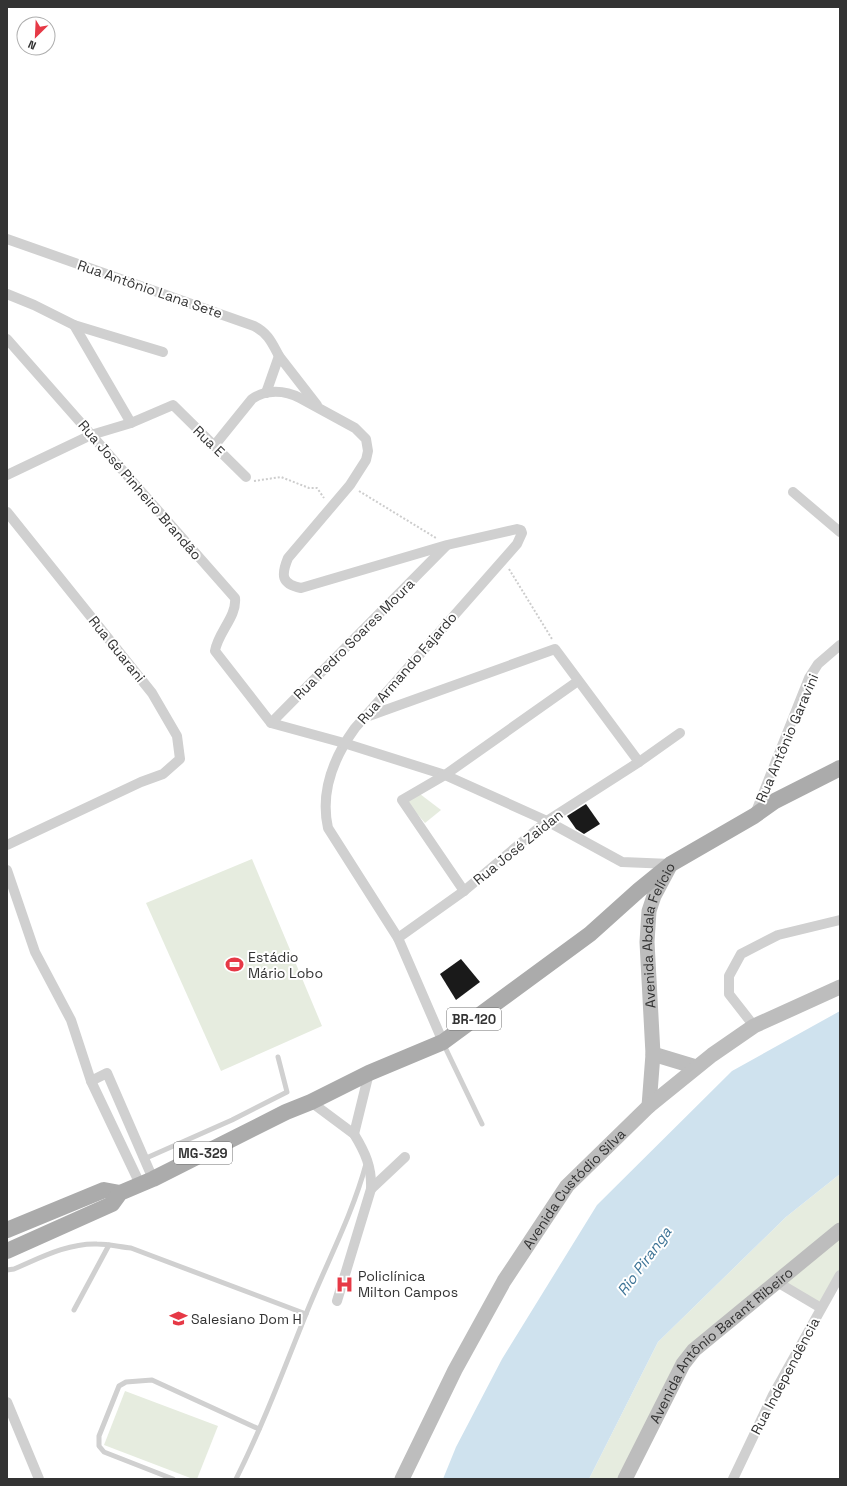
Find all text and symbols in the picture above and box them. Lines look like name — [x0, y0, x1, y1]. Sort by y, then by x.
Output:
north arrow — [16, 16, 56, 56]
text: N — [26, 37, 38, 53]
street label: Rua Antônio Lana Sete — [75, 256, 225, 322]
street label: Rua José Pinheiro Brandão — [74, 416, 206, 564]
street label: Rua E — [189, 422, 229, 460]
street label: Rua Pedro Soares Moura — [290, 575, 418, 703]
street label: Rua Armando Fajardo — [353, 608, 461, 728]
street label: Rua Guarani — [85, 612, 149, 686]
street label: Rua Antônio Garavini — [752, 671, 822, 805]
street label: Rua José Zaidan — [470, 805, 566, 889]
street label: Avenida Abdala Felício — [638, 859, 679, 1009]
place label: Estádio Mário Lobo — [248, 948, 323, 982]
sports icon: Estádio Mário Lobo — [225, 955, 245, 975]
road number: BR-120 — [447, 1008, 501, 1030]
street label: Avenida Custódio Silva — [519, 1125, 629, 1253]
road number: MG-329 — [174, 1142, 232, 1164]
water label: Rio Piranga — [613, 1223, 676, 1299]
street label: Avenida Antônio Barant Ribeiro — [646, 1263, 797, 1426]
place label: Policlínica Milton Campos — [358, 1267, 458, 1301]
hospital icon: Policlínica Milton Campos — [335, 1274, 355, 1294]
school or university icon: Salesiano Dom H — [168, 1309, 188, 1329]
place label: Salesiano Dom H — [191, 1310, 302, 1328]
street label: Rua Independência — [747, 1314, 823, 1438]

